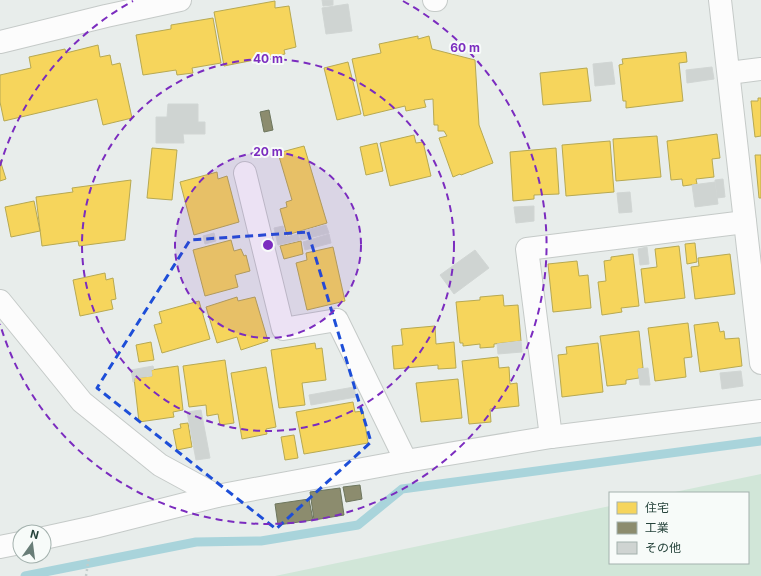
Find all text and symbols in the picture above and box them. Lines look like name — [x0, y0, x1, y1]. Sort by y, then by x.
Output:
text: 60 m — [450, 40, 480, 55]
text: 40 m — [253, 51, 283, 66]
text: 20 m — [253, 144, 283, 159]
centre of rings — [261, 238, 275, 252]
legend — [609, 492, 749, 564]
text: 住宅 — [645, 500, 669, 515]
text: 工業 — [645, 520, 669, 535]
north arrow — [12, 524, 52, 564]
text: N — [29, 526, 40, 542]
text: その他 — [645, 540, 681, 555]

